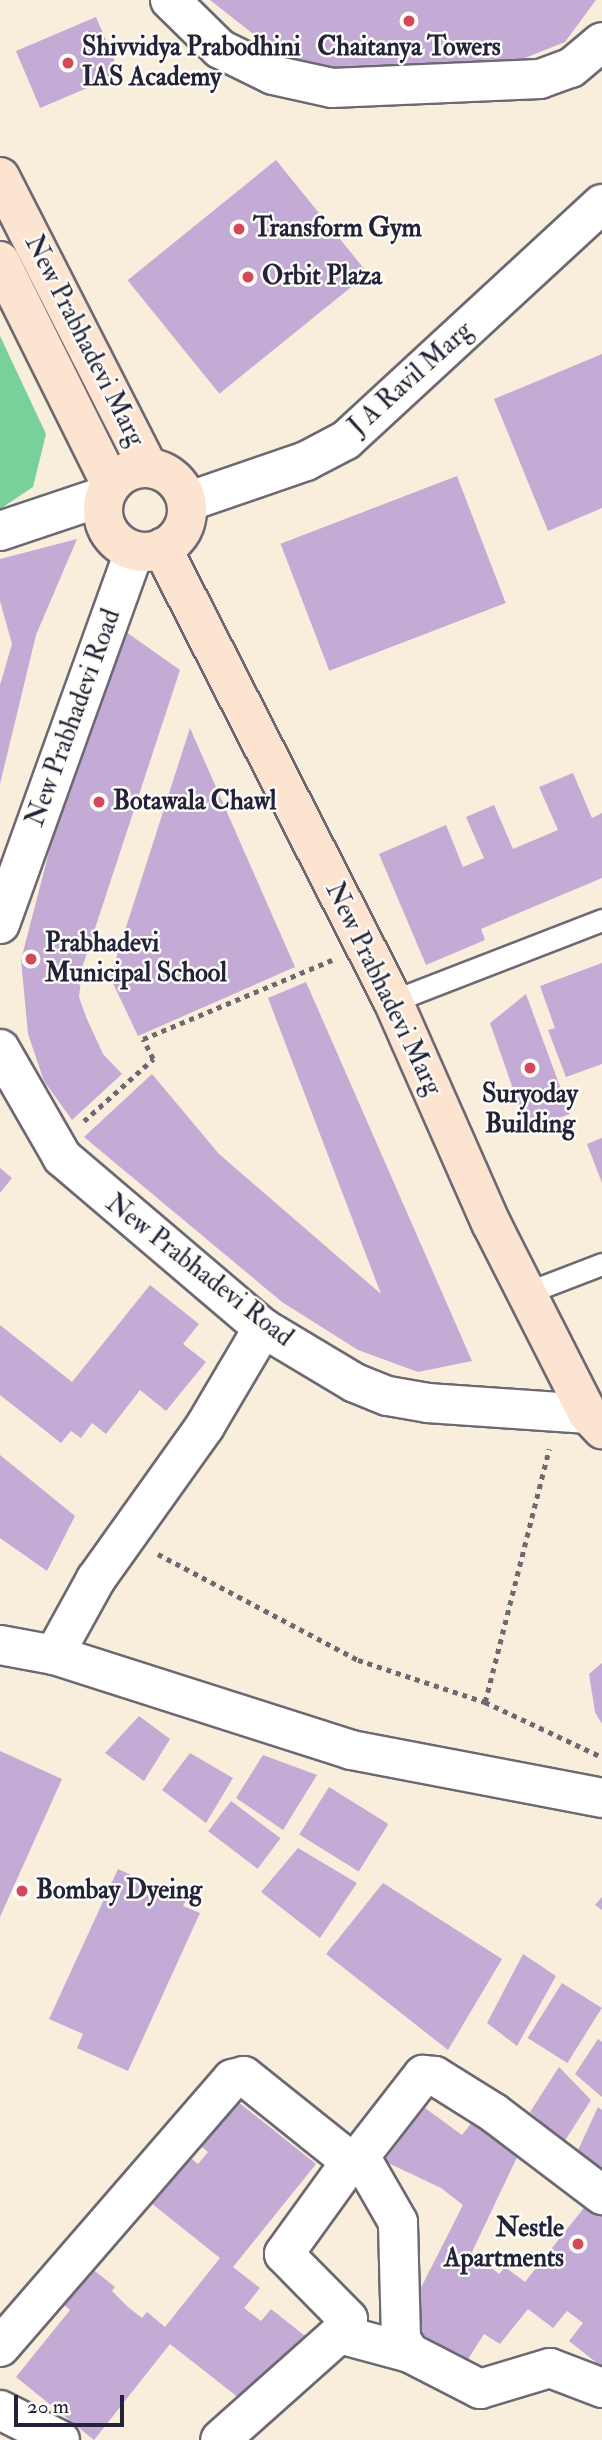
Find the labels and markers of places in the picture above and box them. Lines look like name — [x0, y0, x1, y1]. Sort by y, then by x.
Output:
marker: Chaitanya Towers — [401, 13, 417, 29]
place label: Shivvidya Prabodhini IAS Academy — [82, 32, 301, 94]
place label: Chaitanya Towers — [317, 32, 501, 64]
marker: Shivvidya Prabodhini IAS Academy — [60, 55, 76, 71]
place label: Transform Gym — [253, 213, 422, 245]
marker: Transform Gym — [231, 221, 247, 237]
place label: Orbit Plaza — [262, 261, 382, 293]
marker: Orbit Plaza — [240, 269, 256, 285]
place label: Botawala Chawl — [113, 786, 277, 818]
marker: Botawala Chawl — [91, 794, 107, 810]
place label: Prabhadevi Municipal School — [45, 928, 227, 990]
marker: Prabhadevi Municipal School — [23, 951, 39, 967]
marker: Suryoday Building — [522, 1060, 538, 1076]
place label: Suryoday Building — [482, 1079, 578, 1140]
place label: Bombay Dyeing — [36, 1875, 202, 1907]
marker: Bombay Dyeing — [14, 1883, 30, 1899]
place label: Nestle Apartments — [444, 2213, 564, 2274]
marker: Nestle Apartments — [570, 2236, 586, 2252]

